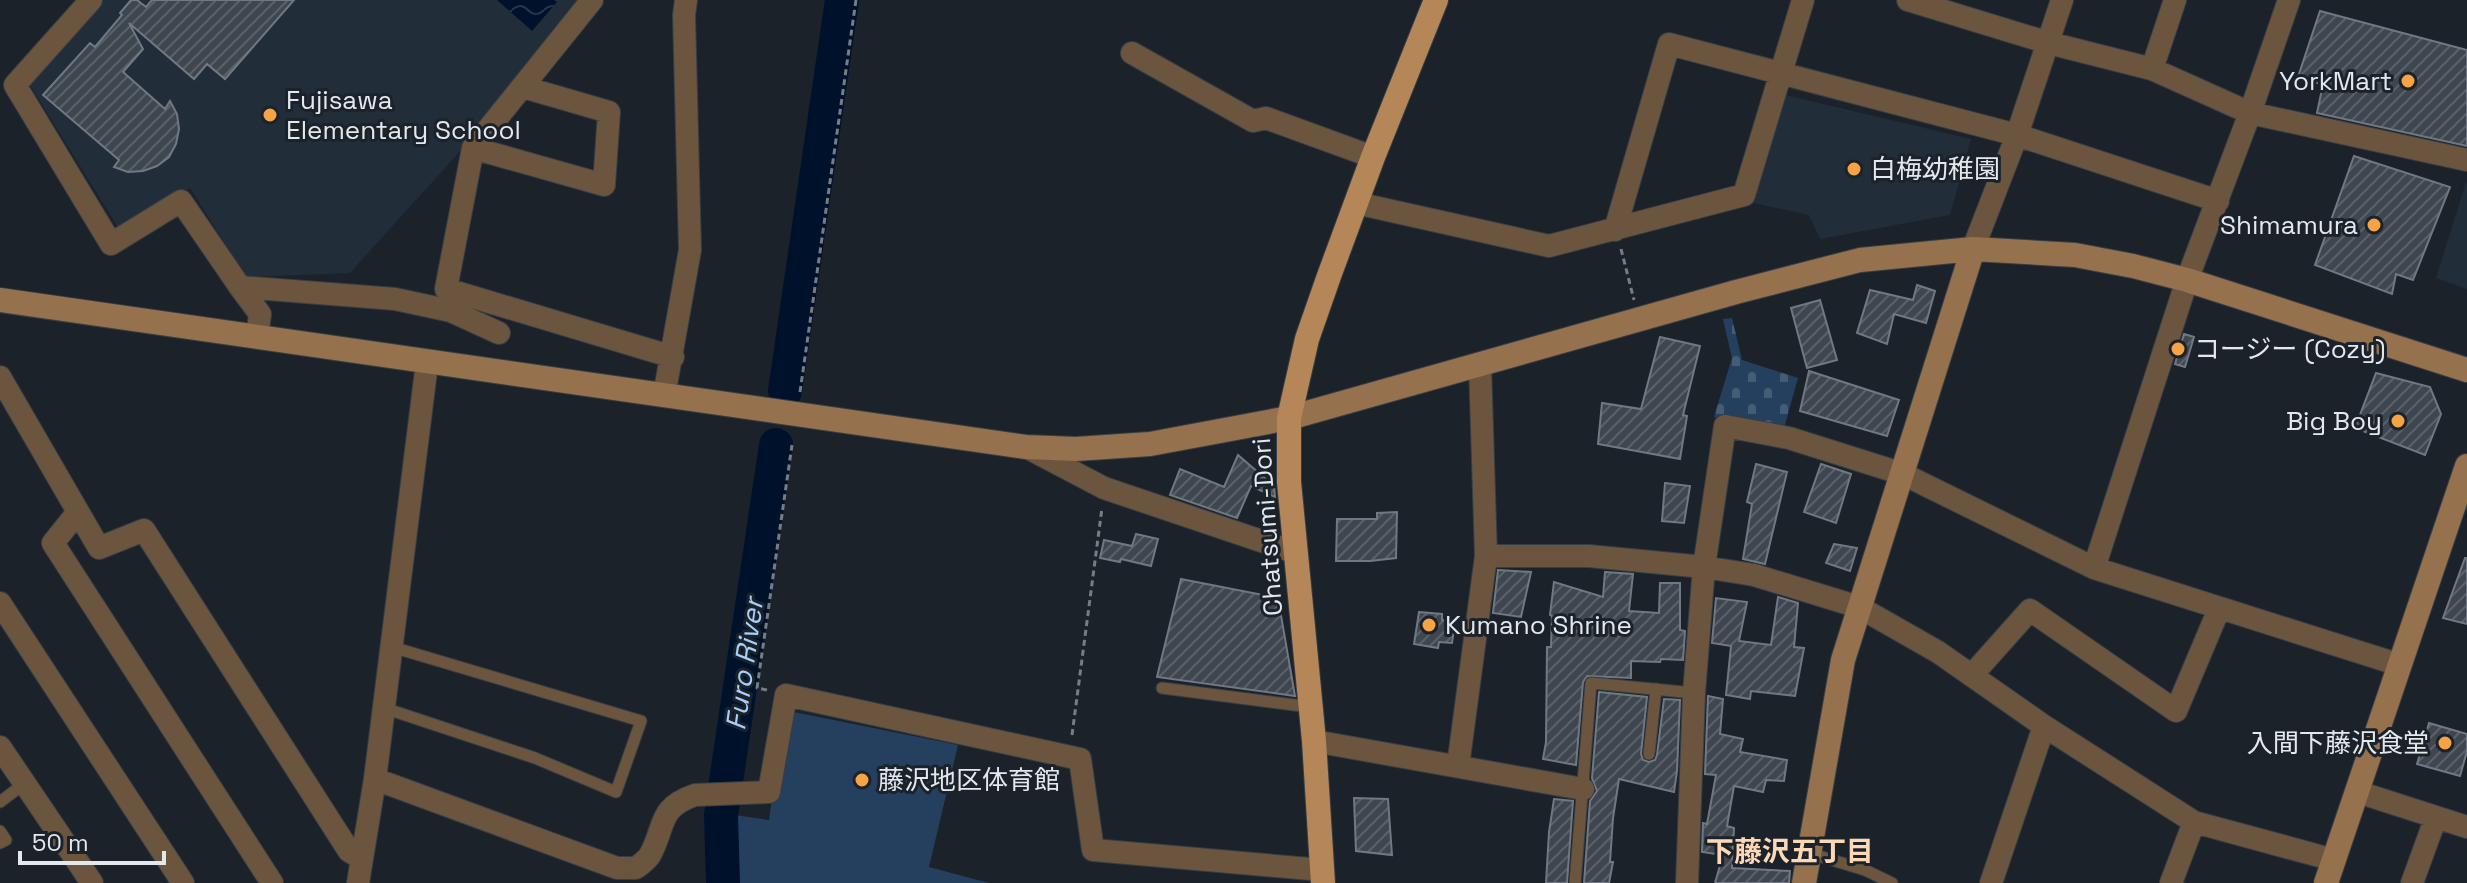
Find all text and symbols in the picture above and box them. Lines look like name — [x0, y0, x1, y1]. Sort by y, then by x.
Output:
place label: YorkMart — [2279, 64, 2392, 98]
marker: YorkMart — [2399, 72, 2417, 90]
place label: Fujisawa Elementary School — [286, 83, 521, 147]
marker: Fujisawa Elementary School — [261, 106, 279, 124]
place label: 白梅幼稚園 — [1870, 152, 2000, 186]
marker: 白梅幼稚園 — [1845, 160, 1863, 178]
place label: Shimamura — [2220, 208, 2358, 242]
marker: Shimamura — [2365, 216, 2383, 234]
place label: コージー (Cozy) — [2194, 332, 2386, 366]
marker: コージー (Cozy) — [2169, 340, 2187, 358]
place label: Big Boy — [2286, 404, 2382, 438]
marker: Big Boy — [2389, 412, 2407, 430]
street label: Chatsumi-Dori — [1244, 437, 1290, 617]
water label: Furo River — [717, 592, 772, 732]
place label: Kumano Shrine — [1445, 608, 1632, 642]
marker: Kumano Shrine — [1420, 616, 1438, 634]
place label: 入間下藤沢食堂 — [2247, 726, 2429, 760]
marker: 入間下藤沢食堂 — [2436, 734, 2454, 752]
place label: 藤沢地区体育館 — [878, 763, 1060, 797]
marker: 藤沢地区体育館 — [853, 771, 871, 789]
scale bar — [20, 815, 164, 865]
text: 50 m — [32, 827, 89, 858]
district label: 下藤沢五丁目 — [1706, 833, 1874, 869]

